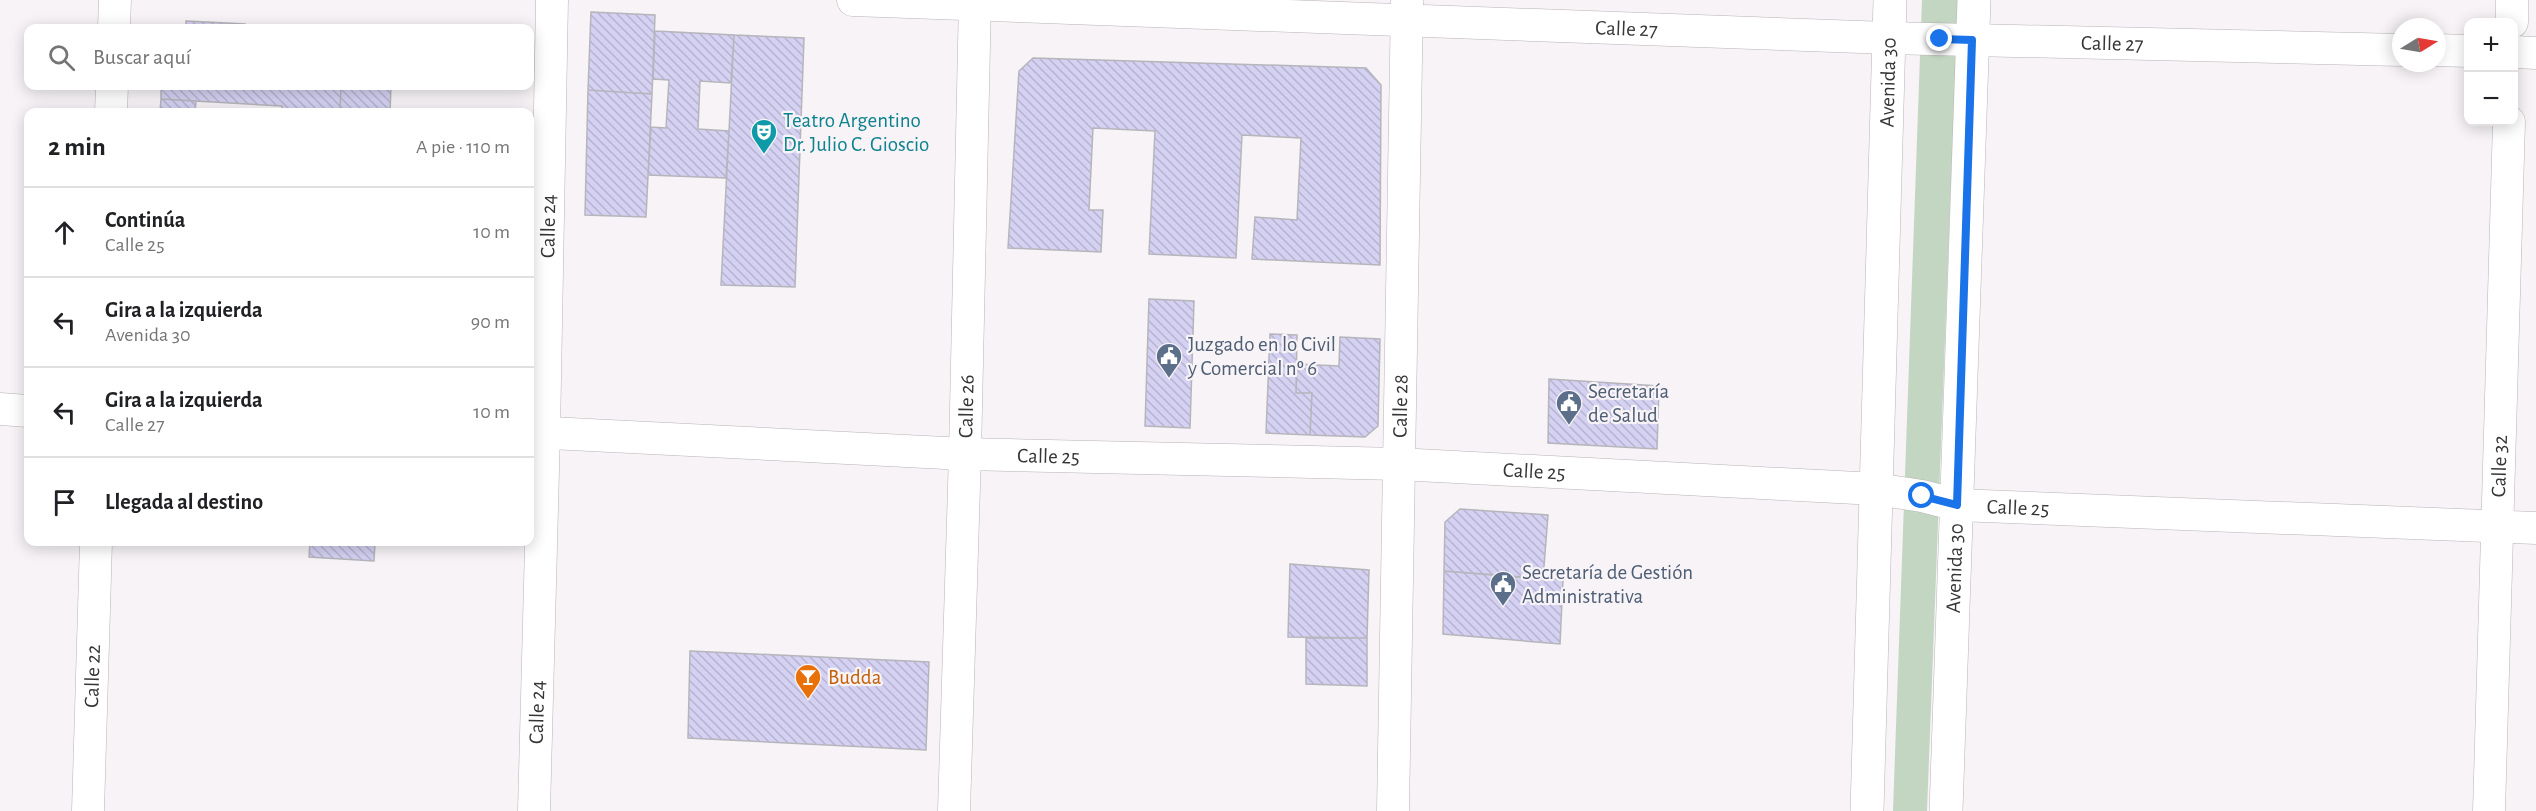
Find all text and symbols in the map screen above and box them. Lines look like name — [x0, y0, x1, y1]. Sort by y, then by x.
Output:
street label: Calle 27 — [1595, 17, 1658, 40]
north arrow — [2392, 18, 2446, 72]
map controls — [2464, 18, 2518, 126]
button: + — [2464, 18, 2518, 72]
search box — [24, 24, 534, 90]
route end — [1926, 25, 1952, 51]
street label: Calle 27 — [2081, 32, 2144, 54]
street label: Avenida 30 — [1876, 37, 1899, 127]
icon: search — [45, 41, 78, 74]
text: Buscar aquí — [93, 46, 191, 68]
button: − — [2464, 72, 2518, 126]
place label: Teatro Argentino Dr. Julio C. Gioscio — [783, 110, 929, 155]
theatre icon: Teatro Argentino Dr. Julio C. Gioscio — [749, 117, 779, 155]
text: 2 min — [48, 134, 106, 160]
text: A pie · 110 m — [416, 137, 510, 157]
street label: Calle 24 — [537, 194, 559, 258]
text: Continúa — [105, 209, 185, 231]
icon: ahead — [48, 216, 81, 249]
text: 10 m — [473, 222, 510, 242]
text: Calle 25 — [105, 235, 165, 255]
text: Gira a la izquierda — [105, 299, 263, 321]
icon: left — [48, 306, 81, 339]
text: 90 m — [471, 312, 510, 332]
text: Avenida 30 — [105, 325, 190, 345]
place label: Juzgado en lo Civil y Comercial nº 6 — [1187, 334, 1336, 379]
public building icon: Juzgado en lo Civil y Comercial nº 6 — [1154, 341, 1184, 379]
street label: Calle 26 — [955, 374, 977, 438]
street label: Calle 28 — [1389, 374, 1411, 438]
place label: Secretaría de Salud — [1588, 381, 1670, 426]
public building icon: Secretaría de Salud — [1554, 388, 1584, 426]
text: Gira a la izquierda — [105, 389, 263, 411]
icon: left — [48, 396, 81, 429]
text: 10 m — [473, 402, 510, 422]
text: Calle 27 — [105, 415, 164, 435]
street label: Calle 32 — [2488, 435, 2510, 498]
street label: Calle 25 — [1017, 445, 1080, 467]
street label: Calle 25 — [1502, 459, 1566, 483]
route start — [1908, 482, 1934, 508]
icon: arrive — [48, 486, 81, 519]
text: Llegada al destino — [105, 491, 263, 513]
street label: Calle 25 — [1986, 496, 2050, 519]
street label: Avenida 30 — [1942, 523, 1966, 613]
place label: Secretaría de Gestión Administrativa — [1522, 562, 1693, 607]
public building icon: Secretaría de Gestión Administrativa — [1488, 569, 1518, 607]
street label: Calle 22 — [81, 644, 103, 708]
bar icon: Budda — [793, 662, 823, 700]
place label: Budda — [828, 667, 882, 688]
street label: Calle 24 — [525, 680, 548, 744]

